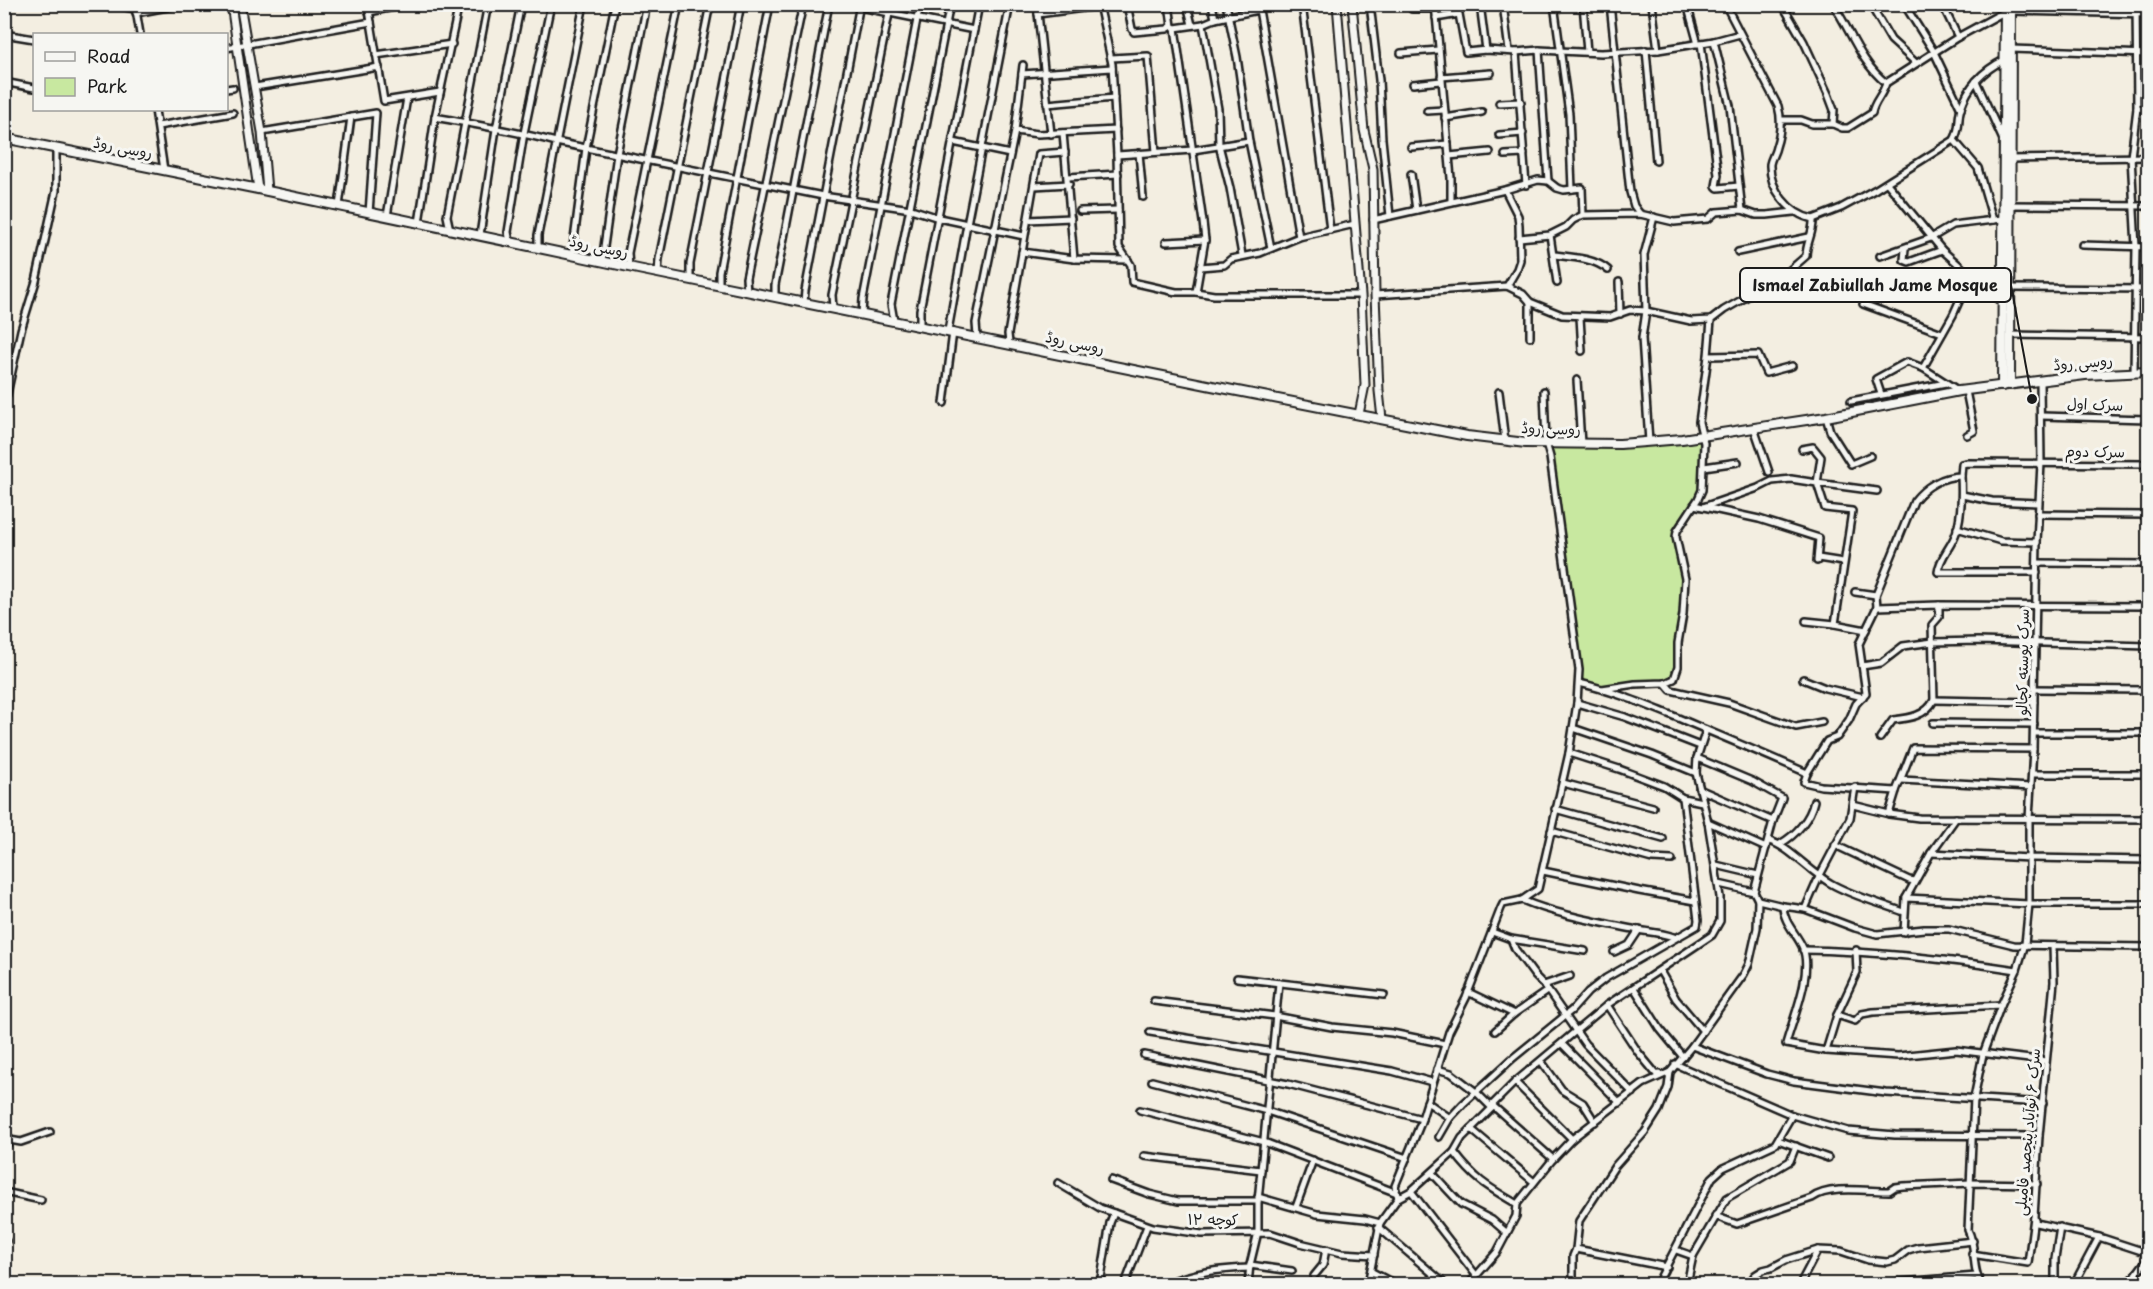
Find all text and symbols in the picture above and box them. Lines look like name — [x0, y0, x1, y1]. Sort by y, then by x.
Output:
legend — [33, 33, 228, 111]
text: Road — [87, 42, 131, 69]
text: Park — [87, 72, 127, 99]
street label: روسی روڈ — [92, 130, 155, 164]
street label: روسی روڈ — [568, 228, 631, 263]
callout: Ismael Zabiullah Jame Mosque — [1740, 268, 2011, 302]
text: Ismael Zabiullah Jame Mosque — [1752, 272, 1998, 296]
street label: روسی روڈ — [1044, 324, 1107, 359]
street label: روسی روڈ — [2052, 347, 2114, 376]
street label: سرک اول — [2066, 391, 2124, 416]
street label: روسی روڈ — [1521, 415, 1581, 440]
street label: سرک دوم — [2065, 438, 2125, 465]
street label: سرک پوسته کچالو — [2009, 608, 2034, 717]
street label: سرک ۶ نوآباد پنجصد فامیلی — [2008, 1047, 2045, 1217]
street label: کوچه ۱۲ — [1187, 1207, 1239, 1230]

